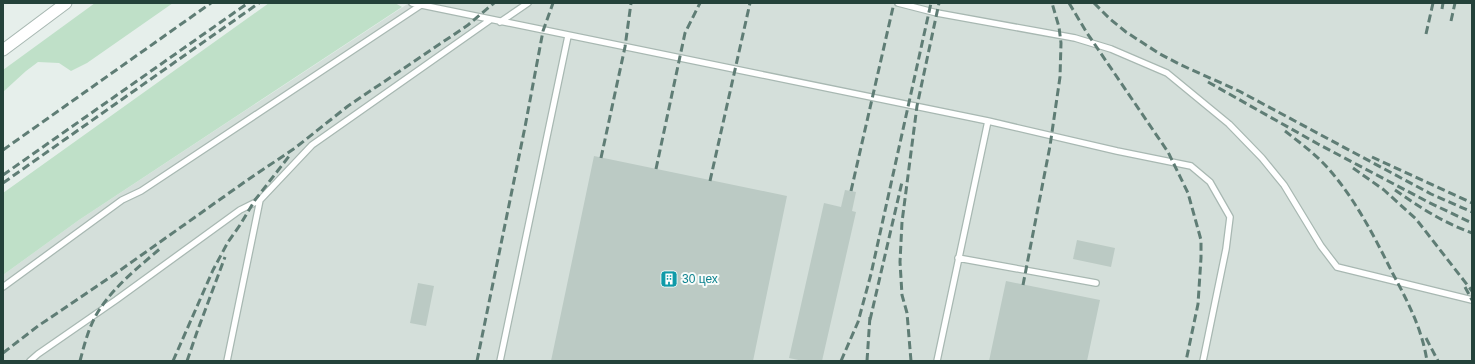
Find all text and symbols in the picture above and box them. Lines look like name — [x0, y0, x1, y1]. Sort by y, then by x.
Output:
building icon: 30 цех — [659, 269, 679, 289]
place label: 30 цех — [682, 272, 718, 286]

